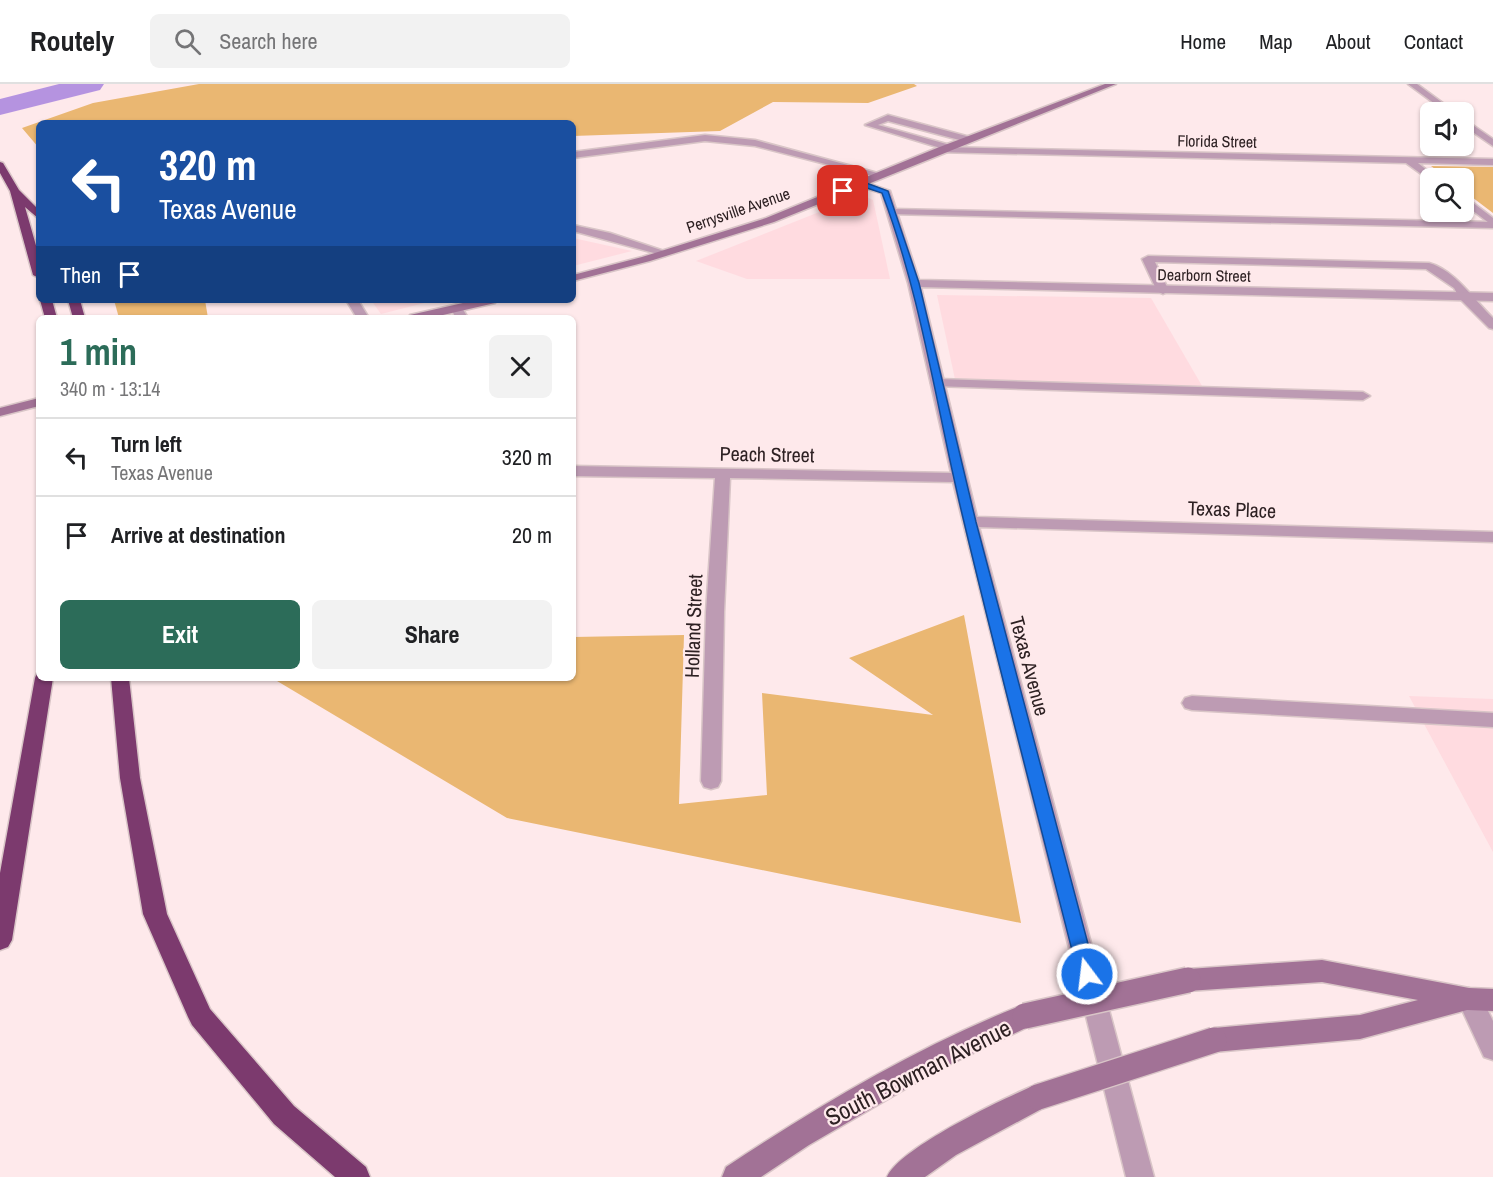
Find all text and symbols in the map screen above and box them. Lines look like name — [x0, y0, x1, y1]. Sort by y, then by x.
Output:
search box — [150, 14, 570, 68]
text: Routely — [30, 22, 114, 60]
icon: search — [171, 25, 204, 58]
text: Search here — [219, 26, 317, 56]
text: Home — [1180, 27, 1226, 56]
text: Map — [1259, 27, 1293, 56]
text: About — [1326, 27, 1371, 56]
text: Contact — [1404, 27, 1463, 56]
map controls — [1420, 102, 1474, 222]
button: sound — [1420, 102, 1474, 156]
street label: Florida Street — [1177, 129, 1257, 153]
text: 320 m — [159, 137, 257, 193]
icon: left — [60, 144, 138, 222]
pin — [817, 165, 868, 216]
button: search — [1420, 168, 1474, 222]
icon: arrive — [826, 174, 859, 207]
street label: Perrysville Avenue — [683, 182, 793, 238]
text: Texas Avenue — [159, 191, 296, 227]
icon: arrive — [113, 258, 146, 291]
text: Then — [60, 260, 101, 290]
street label: Dearborn Street — [1157, 263, 1251, 287]
text: 1 min — [60, 328, 137, 376]
button: close — [489, 335, 552, 398]
text: 340 m · 13:14 — [60, 375, 160, 402]
text: Turn left — [111, 429, 182, 459]
street label: Peach Street — [719, 440, 815, 468]
icon: left — [60, 441, 93, 474]
text: 320 m — [502, 442, 552, 472]
text: Texas Avenue — [111, 459, 213, 486]
street label: Texas Place — [1187, 494, 1277, 524]
icon: arrive — [60, 519, 93, 552]
text: Arrive at destination — [111, 520, 285, 550]
text: 20 m — [512, 520, 552, 550]
street label: Holland Street — [678, 573, 708, 678]
button: Exit — [60, 600, 300, 669]
button: Share — [312, 600, 552, 669]
street label: Texas Avenue — [1004, 613, 1056, 719]
position arrow — [1055, 942, 1119, 1006]
street label: South Bowman Avenue — [820, 1011, 1016, 1133]

